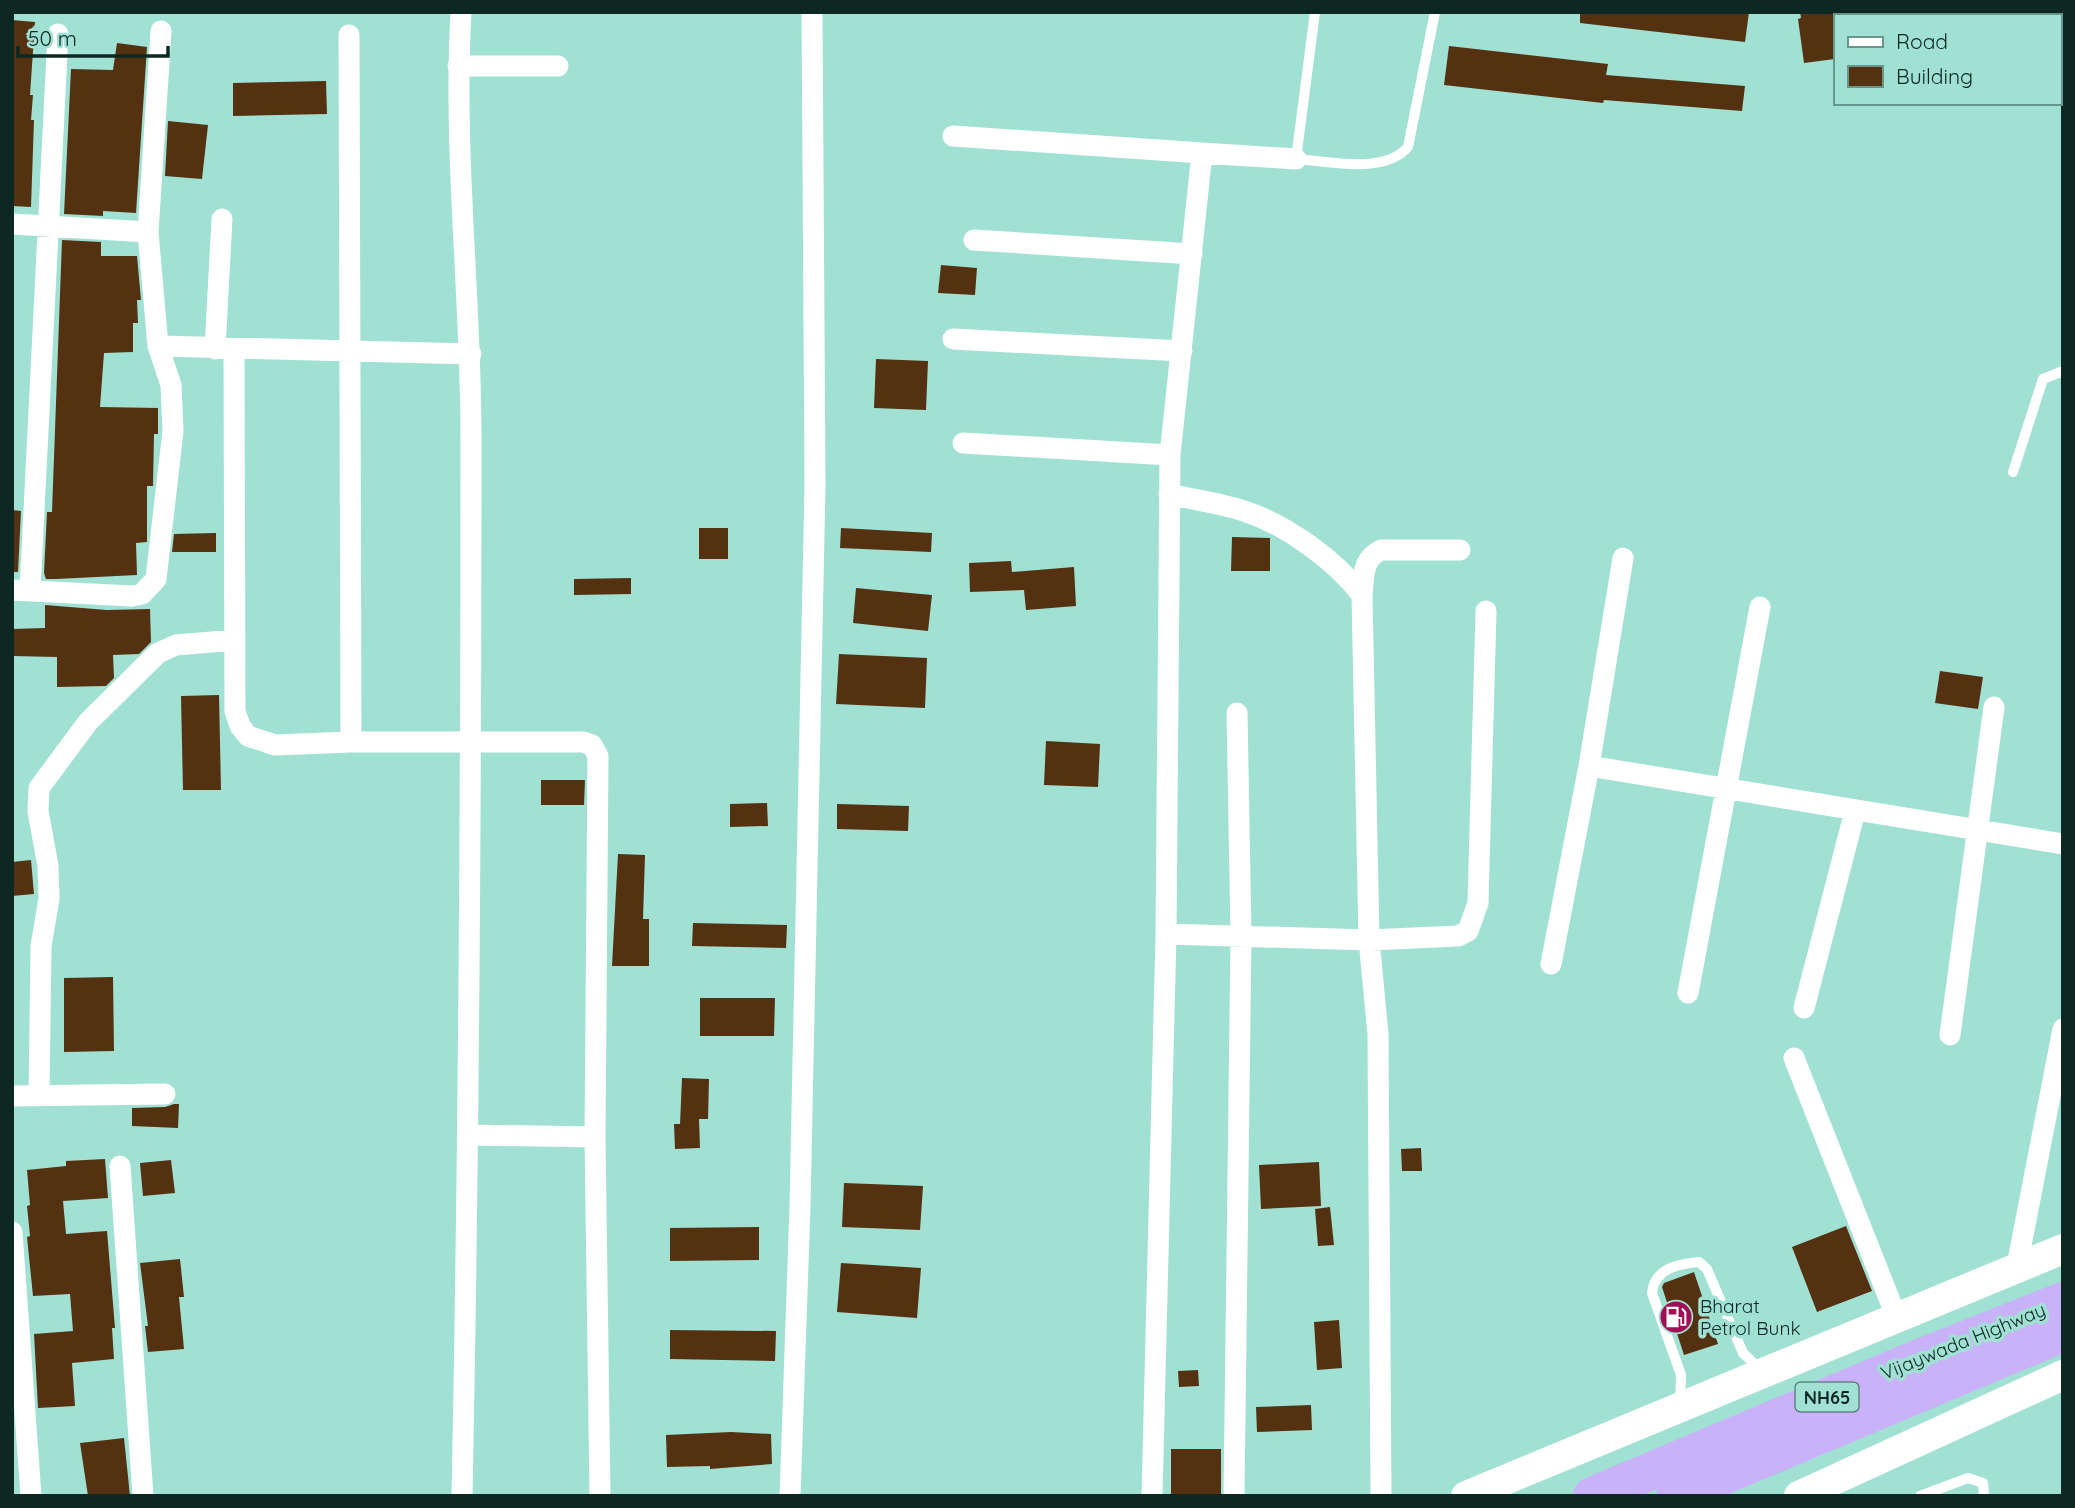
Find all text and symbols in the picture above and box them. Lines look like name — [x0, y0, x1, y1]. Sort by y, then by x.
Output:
scale bar — [18, 14, 168, 58]
legend — [1834, 14, 2061, 105]
text: 50 m — [28, 25, 77, 51]
text: Road — [1896, 28, 1948, 54]
text: Building — [1896, 63, 1973, 89]
place label: Bharat Petrol Bunk — [1700, 1294, 1801, 1340]
street label: Vijaywada Highway — [1877, 1297, 2049, 1385]
fuel station icon: Bharat Petrol Bunk — [1657, 1298, 1695, 1336]
road number: NH65 — [1796, 1382, 1858, 1412]

